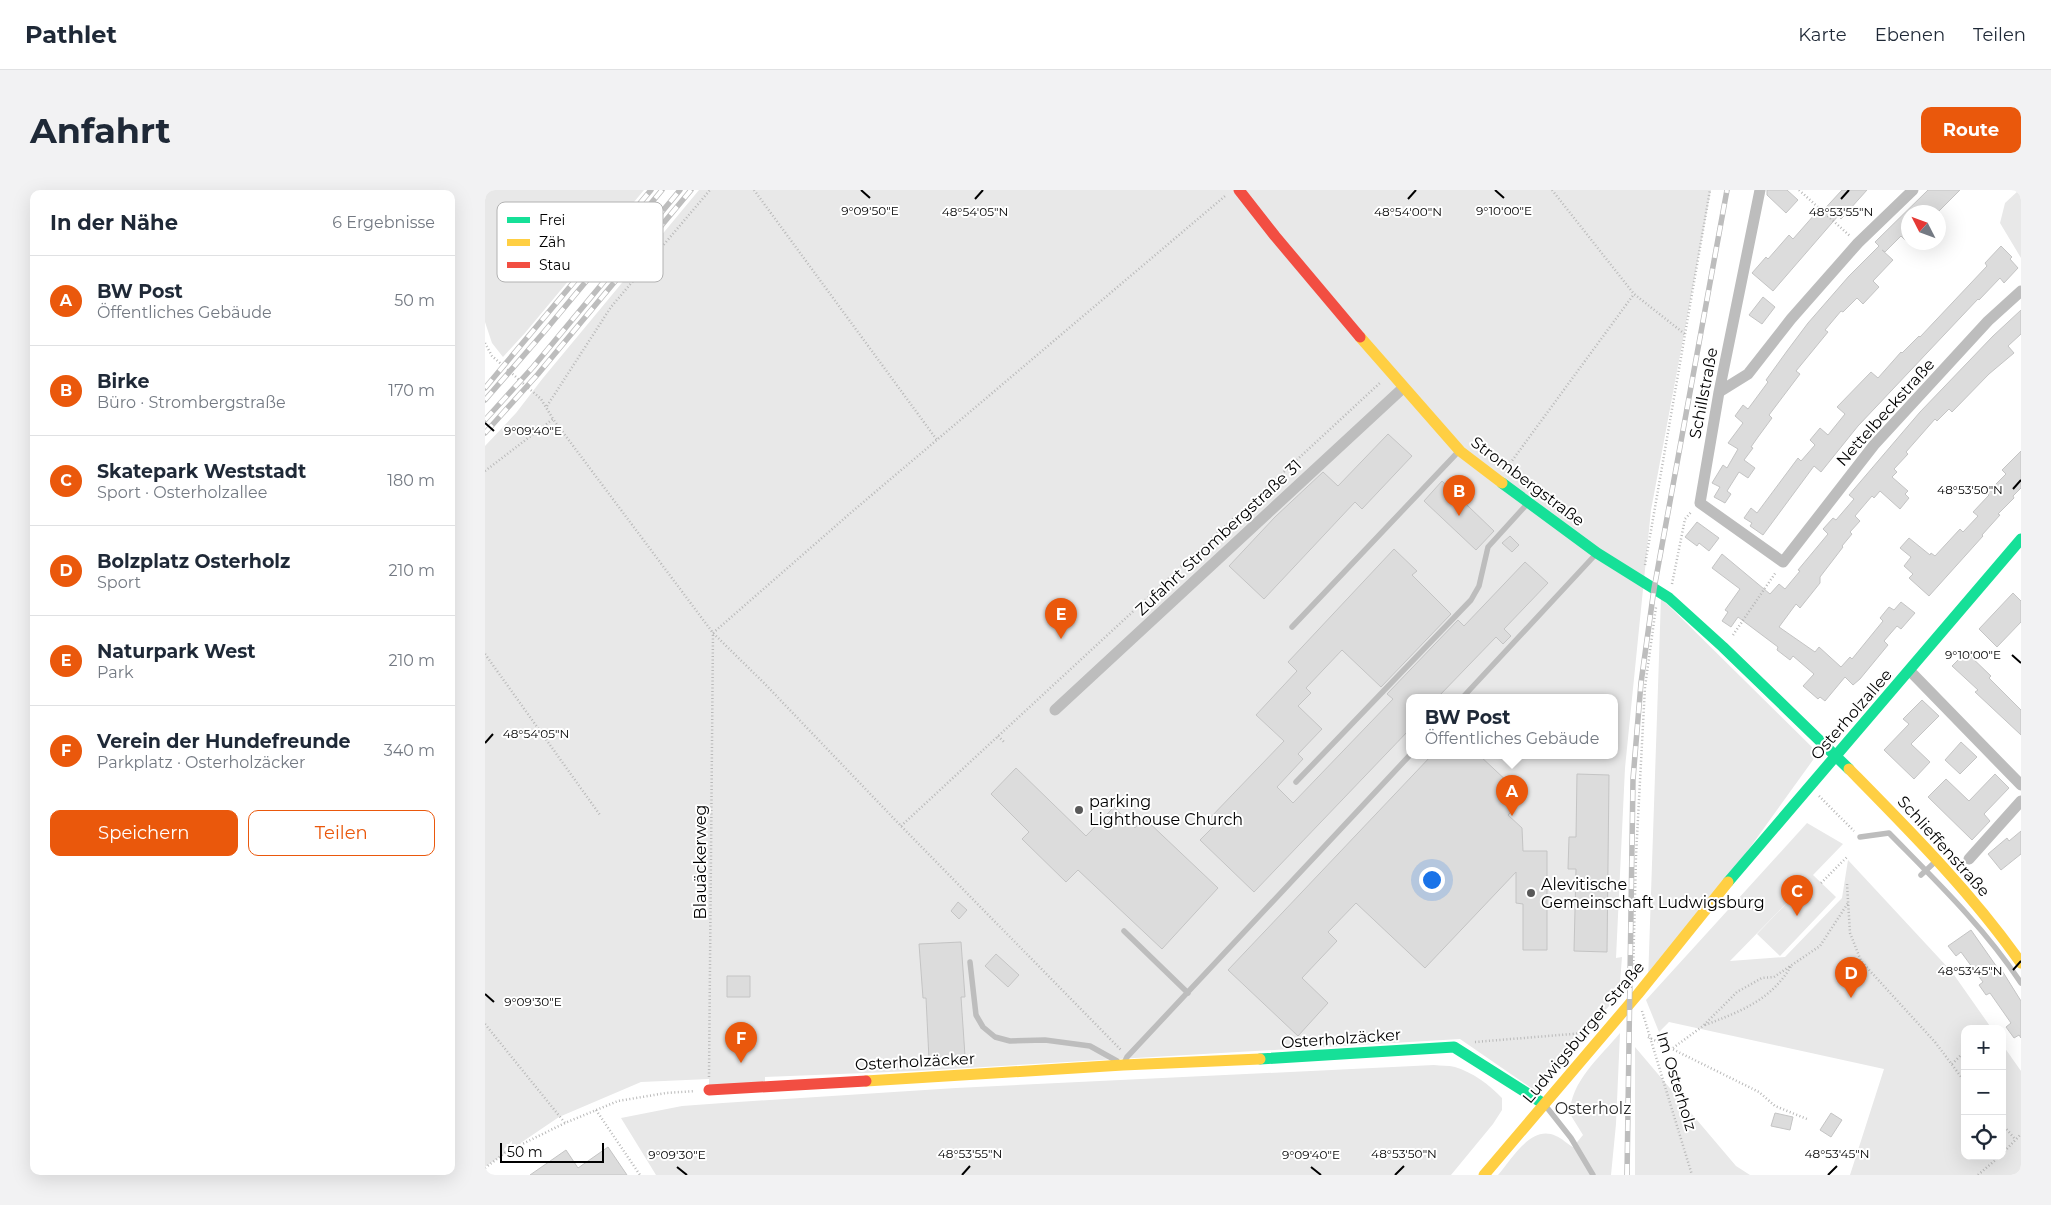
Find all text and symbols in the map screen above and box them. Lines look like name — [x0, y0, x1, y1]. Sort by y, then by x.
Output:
text: Pathlet — [25, 20, 117, 49]
text: Karte — [1798, 24, 1847, 46]
text: Ebenen — [1875, 24, 1945, 46]
text: Teilen — [1973, 24, 2026, 46]
button: Route — [1921, 107, 2021, 153]
text: Anfahrt — [30, 109, 171, 152]
legend — [497, 202, 663, 282]
text: 9°09'50"E — [841, 203, 899, 218]
text: 9°10'00"E — [1476, 203, 1532, 218]
text: 48°54'05"N — [942, 204, 1008, 219]
text: 48°54'00"N — [1374, 204, 1442, 219]
text: 48°53'55"N — [1809, 204, 1873, 219]
north arrow — [1901, 205, 1946, 250]
text: In der Nähe — [50, 210, 178, 235]
text: Frei — [539, 211, 565, 229]
text: 6 Ergebnisse — [332, 213, 435, 232]
text: Zäh — [539, 233, 566, 251]
text: Stau — [539, 256, 571, 274]
text: BW Post — [97, 280, 183, 303]
text: A — [60, 291, 72, 310]
text: 50 m — [394, 291, 435, 310]
text: Öffentliches Gebäude — [97, 303, 272, 322]
street label: Schillstraße — [1685, 346, 1722, 440]
street label: Nettelbeckstraße — [1832, 355, 1938, 470]
text: Birke — [97, 370, 149, 393]
text: B — [60, 381, 72, 400]
text: 170 m — [388, 381, 435, 400]
text: Büro · Strombergstraße — [97, 393, 286, 412]
text: 9°09'40"E — [504, 423, 562, 438]
street label: Strombergstraße — [1467, 433, 1588, 530]
street label: Zufahrt Strombergstraße 31 — [1131, 455, 1305, 619]
text: Skatepark Weststadt — [97, 460, 306, 483]
text: C — [60, 471, 72, 490]
text: 180 m — [387, 471, 435, 490]
pin: B — [1443, 475, 1475, 516]
text: 48°53'50"N — [1937, 482, 2003, 497]
text: Sport · Osterholzallee — [97, 483, 267, 502]
text: Bolzplatz Osterholz — [97, 550, 290, 573]
text: D — [59, 561, 73, 580]
text: 210 m — [388, 561, 435, 580]
text: Sport — [97, 573, 141, 592]
pin: E — [1045, 598, 1077, 639]
text: Naturpark West — [97, 640, 256, 663]
text: 9°10'00"E — [1945, 647, 2001, 662]
text: E — [61, 651, 71, 670]
text: 210 m — [388, 651, 435, 670]
text: Park — [97, 663, 134, 682]
street label: Osterholzallee — [1807, 665, 1896, 764]
popup — [1406, 694, 1618, 759]
text: BW Post — [1425, 706, 1510, 729]
text: 48°54'05"N — [503, 726, 569, 741]
text: Öffentliches Gebäude — [1425, 729, 1599, 748]
text: Verein der Hundefreunde — [97, 730, 351, 753]
text: F — [61, 741, 71, 760]
text: 340 m — [384, 741, 435, 760]
text: Parkplatz · Osterholzäcker — [97, 753, 305, 772]
pin: A — [1496, 775, 1528, 816]
place label: parking Lighthouse Church — [1089, 792, 1243, 829]
street label: Schlieffenstraße — [1893, 792, 1994, 901]
marker: parking Lighthouse Church — [1073, 804, 1085, 816]
street label: Blauäckerweg — [691, 805, 710, 919]
button: Speichern — [50, 810, 238, 856]
button: Teilen — [248, 810, 435, 856]
your location — [1419, 867, 1445, 893]
place label: Alevitische Gemeinschaft Ludwigsburg — [1541, 875, 1765, 912]
pin: C — [1781, 875, 1813, 916]
marker: Alevitische Gemeinschaft Ludwigsburg — [1525, 887, 1537, 899]
pin: D — [1835, 957, 1867, 998]
street label: Ludwigsburger Straße — [1519, 958, 1648, 1107]
text: 48°53'45"N — [1937, 963, 2003, 978]
text: 9°09'30"E — [504, 994, 562, 1009]
pin: F — [725, 1022, 757, 1063]
street label: Osterholzäcker — [1280, 1025, 1402, 1052]
map controls — [1961, 1025, 2006, 1160]
button: + — [1961, 1025, 2006, 1070]
street label: Im Osterholz — [1652, 1029, 1701, 1133]
street label: Osterholzäcker — [854, 1049, 976, 1074]
button: − — [1961, 1070, 2006, 1115]
park label: Osterholz — [1555, 1099, 1631, 1118]
button: locate — [1961, 1115, 2006, 1160]
scale bar — [500, 1140, 604, 1163]
text: 50 m — [507, 1143, 543, 1161]
text: 48°53'55"N — [938, 1146, 1002, 1161]
text: 48°53'50"N — [1371, 1146, 1437, 1161]
text: 48°53'45"N — [1804, 1146, 1870, 1161]
text: 9°09'30"E — [648, 1147, 706, 1162]
text: 9°09'40"E — [1282, 1147, 1340, 1162]

